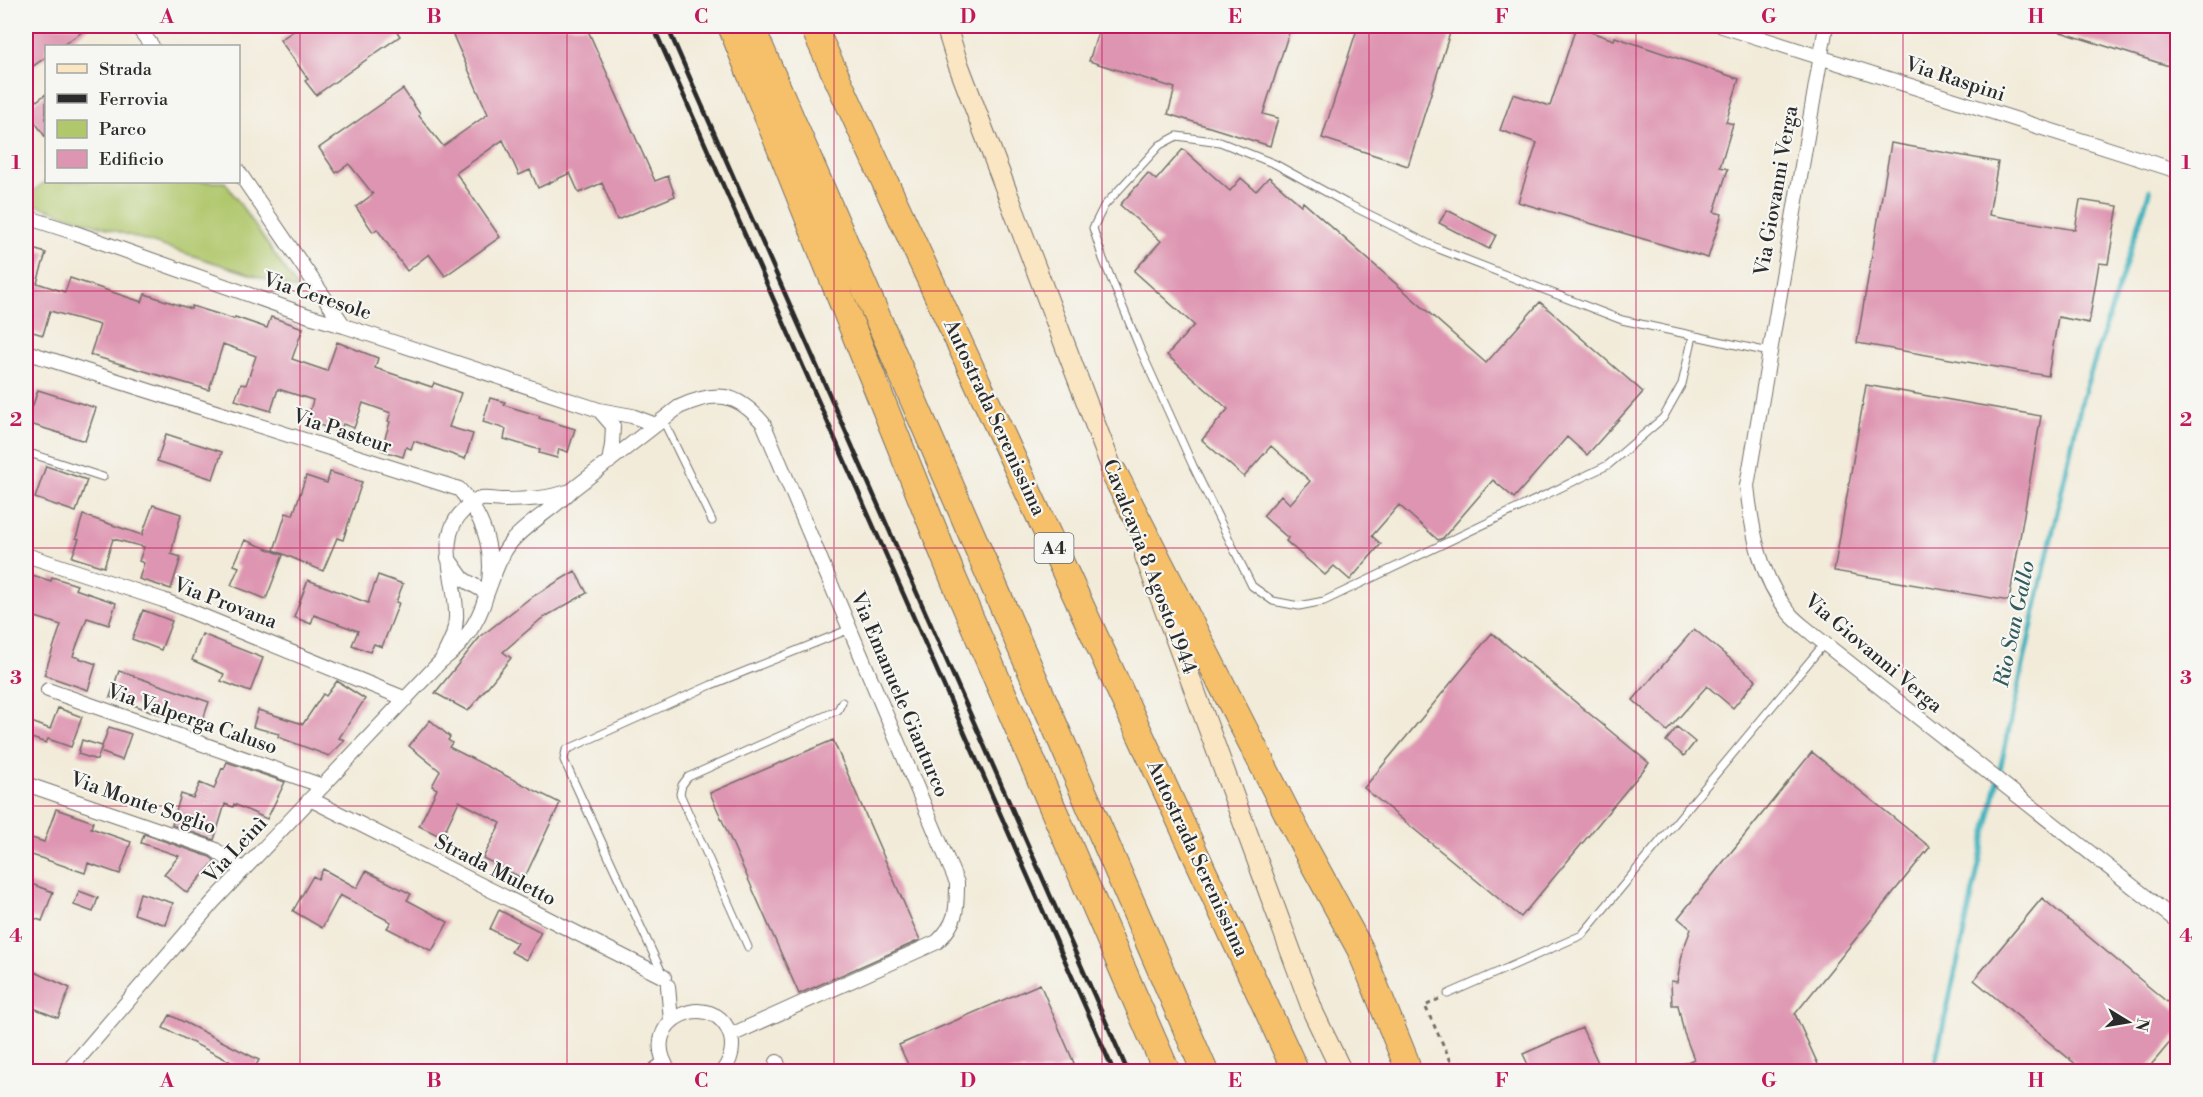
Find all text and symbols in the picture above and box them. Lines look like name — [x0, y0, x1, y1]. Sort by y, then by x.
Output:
text: A — [159, 5, 175, 30]
text: B — [426, 5, 442, 30]
text: C — [694, 5, 708, 30]
text: D — [960, 5, 976, 30]
text: E — [1228, 5, 1242, 30]
text: F — [1495, 5, 1509, 30]
text: G — [1761, 5, 1777, 30]
text: H — [2028, 5, 2045, 30]
legend — [45, 45, 240, 183]
street label: Via Raspini — [1901, 52, 2009, 108]
text: Strada — [99, 58, 153, 81]
text: Ferrovia — [99, 88, 169, 111]
street label: Via Giovanni Verga — [1750, 103, 1804, 279]
text: Parco — [99, 118, 146, 141]
text: Edificio — [99, 148, 164, 171]
text: 1 — [11, 151, 21, 176]
text: 1 — [2181, 151, 2191, 176]
street label: Via Ceresole — [259, 267, 374, 326]
street label: Autostrada Serenissima — [937, 315, 1051, 521]
street label: Via Pasteur — [288, 404, 395, 460]
text: 2 — [10, 408, 22, 433]
text: 2 — [2180, 408, 2192, 433]
street label: Cavalcavia 8 Agosto 1944 — [1096, 456, 1202, 678]
road number: A4 — [1034, 533, 1074, 563]
water label: Rio San Gallo — [1989, 558, 2041, 691]
street label: Via Provana — [169, 572, 281, 636]
street label: Via Emanuele Gianturco — [844, 588, 954, 801]
street label: Via Giovanni Verga — [1798, 588, 1948, 720]
text: 3 — [10, 666, 22, 691]
text: 3 — [2180, 666, 2192, 691]
street label: Via Valperga Caluso — [103, 679, 280, 761]
street label: Autostrada Serenissima — [1140, 756, 1254, 962]
street label: Via Monte Soglio — [66, 767, 219, 841]
street label: Via Leinì — [198, 811, 274, 889]
street label: Strada Muletto — [430, 830, 560, 912]
text: 4 — [9, 924, 23, 949]
text: 4 — [2179, 924, 2193, 949]
north arrow — [2098, 992, 2158, 1052]
text: N — [2131, 1017, 2153, 1033]
text: A — [159, 1069, 175, 1094]
text: B — [426, 1069, 442, 1094]
text: C — [694, 1069, 708, 1094]
text: D — [960, 1069, 976, 1094]
text: E — [1228, 1069, 1242, 1094]
text: F — [1495, 1069, 1509, 1094]
text: G — [1761, 1069, 1777, 1094]
text: H — [2028, 1069, 2045, 1094]

